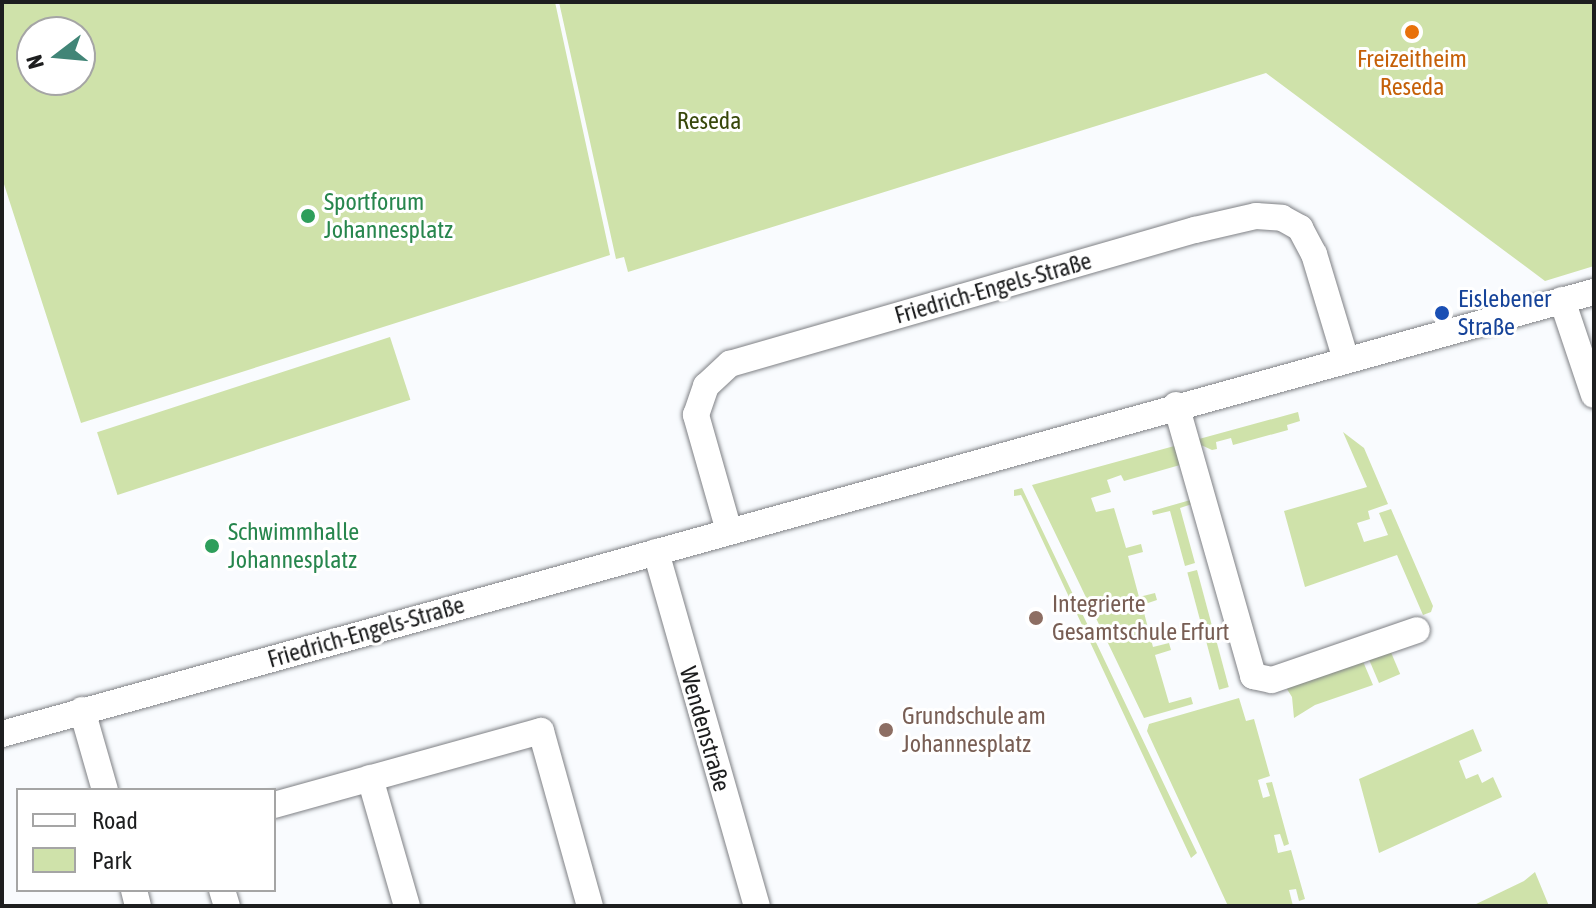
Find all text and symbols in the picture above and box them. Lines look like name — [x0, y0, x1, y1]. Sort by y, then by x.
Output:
north arrow — [16, 16, 96, 96]
marker: Freizeitheim Reseda — [1403, 23, 1421, 41]
place label: Freizeitheim Reseda — [1357, 45, 1467, 101]
text: N — [21, 52, 49, 72]
park label: Reseda — [677, 107, 741, 135]
place label: Sportforum Johannesplatz — [324, 188, 453, 244]
marker: Sportforum Johannesplatz — [299, 207, 317, 225]
street label: Friedrich-Engels-Straße — [891, 246, 1095, 330]
place label: Eislebener Straße — [1458, 285, 1551, 341]
marker: Eislebener Straße — [1433, 304, 1451, 322]
place label: Schwimmhalle Johannesplatz — [228, 518, 359, 574]
marker: Schwimmhalle Johannesplatz — [203, 537, 221, 555]
street label: Friedrich-Engels-Straße — [264, 590, 468, 674]
place label: Integrierte Gesamtschule Erfurt — [1052, 590, 1229, 646]
marker: Integrierte Gesamtschule Erfurt — [1027, 609, 1045, 627]
street label: Wendenstraße — [673, 663, 737, 795]
place label: Grundschule am Johannesplatz — [902, 702, 1046, 758]
marker: Grundschule am Johannesplatz — [877, 721, 895, 739]
legend — [16, 788, 276, 892]
text: Road — [92, 807, 138, 834]
text: Park — [92, 847, 132, 874]

